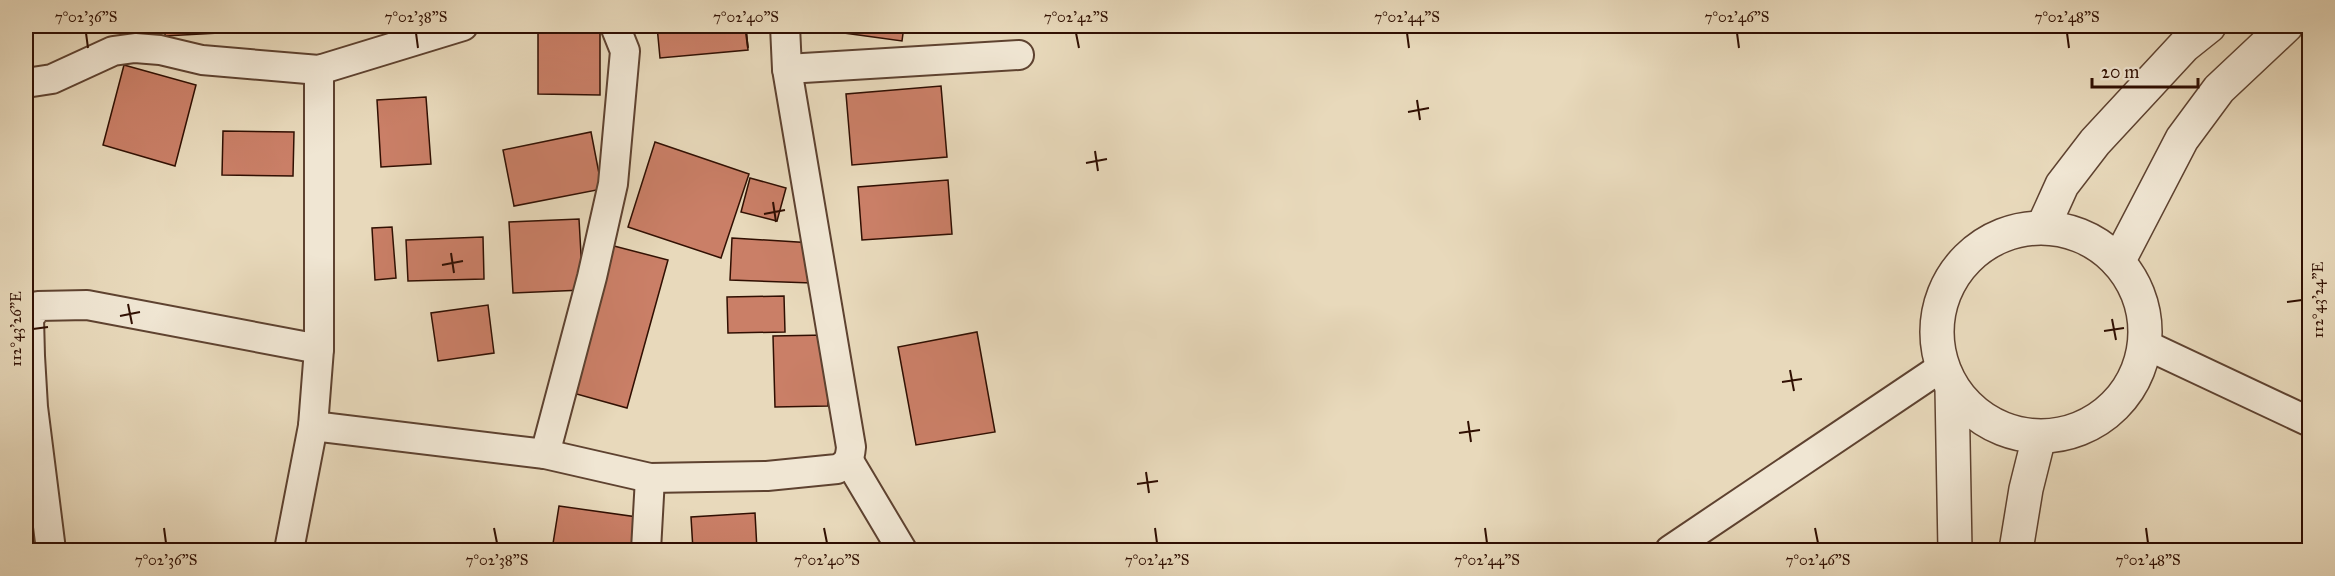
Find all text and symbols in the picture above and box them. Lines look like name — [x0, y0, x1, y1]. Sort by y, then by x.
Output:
text: 7°02'36"S — [55, 8, 117, 26]
text: 7°02'38"S — [385, 8, 447, 26]
text: 7°02'40"S — [713, 8, 779, 26]
text: 7°02'42"S — [1044, 8, 1108, 26]
text: 7°02'44"S — [1374, 8, 1440, 26]
text: 7°02'46"S — [1705, 8, 1769, 26]
text: 7°02'48"S — [2034, 8, 2100, 26]
scale bar — [2092, 51, 2198, 89]
text: 20 m — [2101, 61, 2139, 83]
text: 112°43'24"E — [2309, 262, 2327, 338]
text: 112°43'26"E — [7, 291, 25, 367]
text: 7°02'36"S — [135, 551, 197, 569]
text: 7°02'38"S — [466, 551, 528, 569]
text: 7°02'40"S — [794, 551, 860, 569]
text: 7°02'42"S — [1125, 551, 1189, 569]
text: 7°02'44"S — [1454, 551, 1520, 569]
text: 7°02'46"S — [1786, 551, 1850, 569]
text: 7°02'48"S — [2115, 551, 2181, 569]

